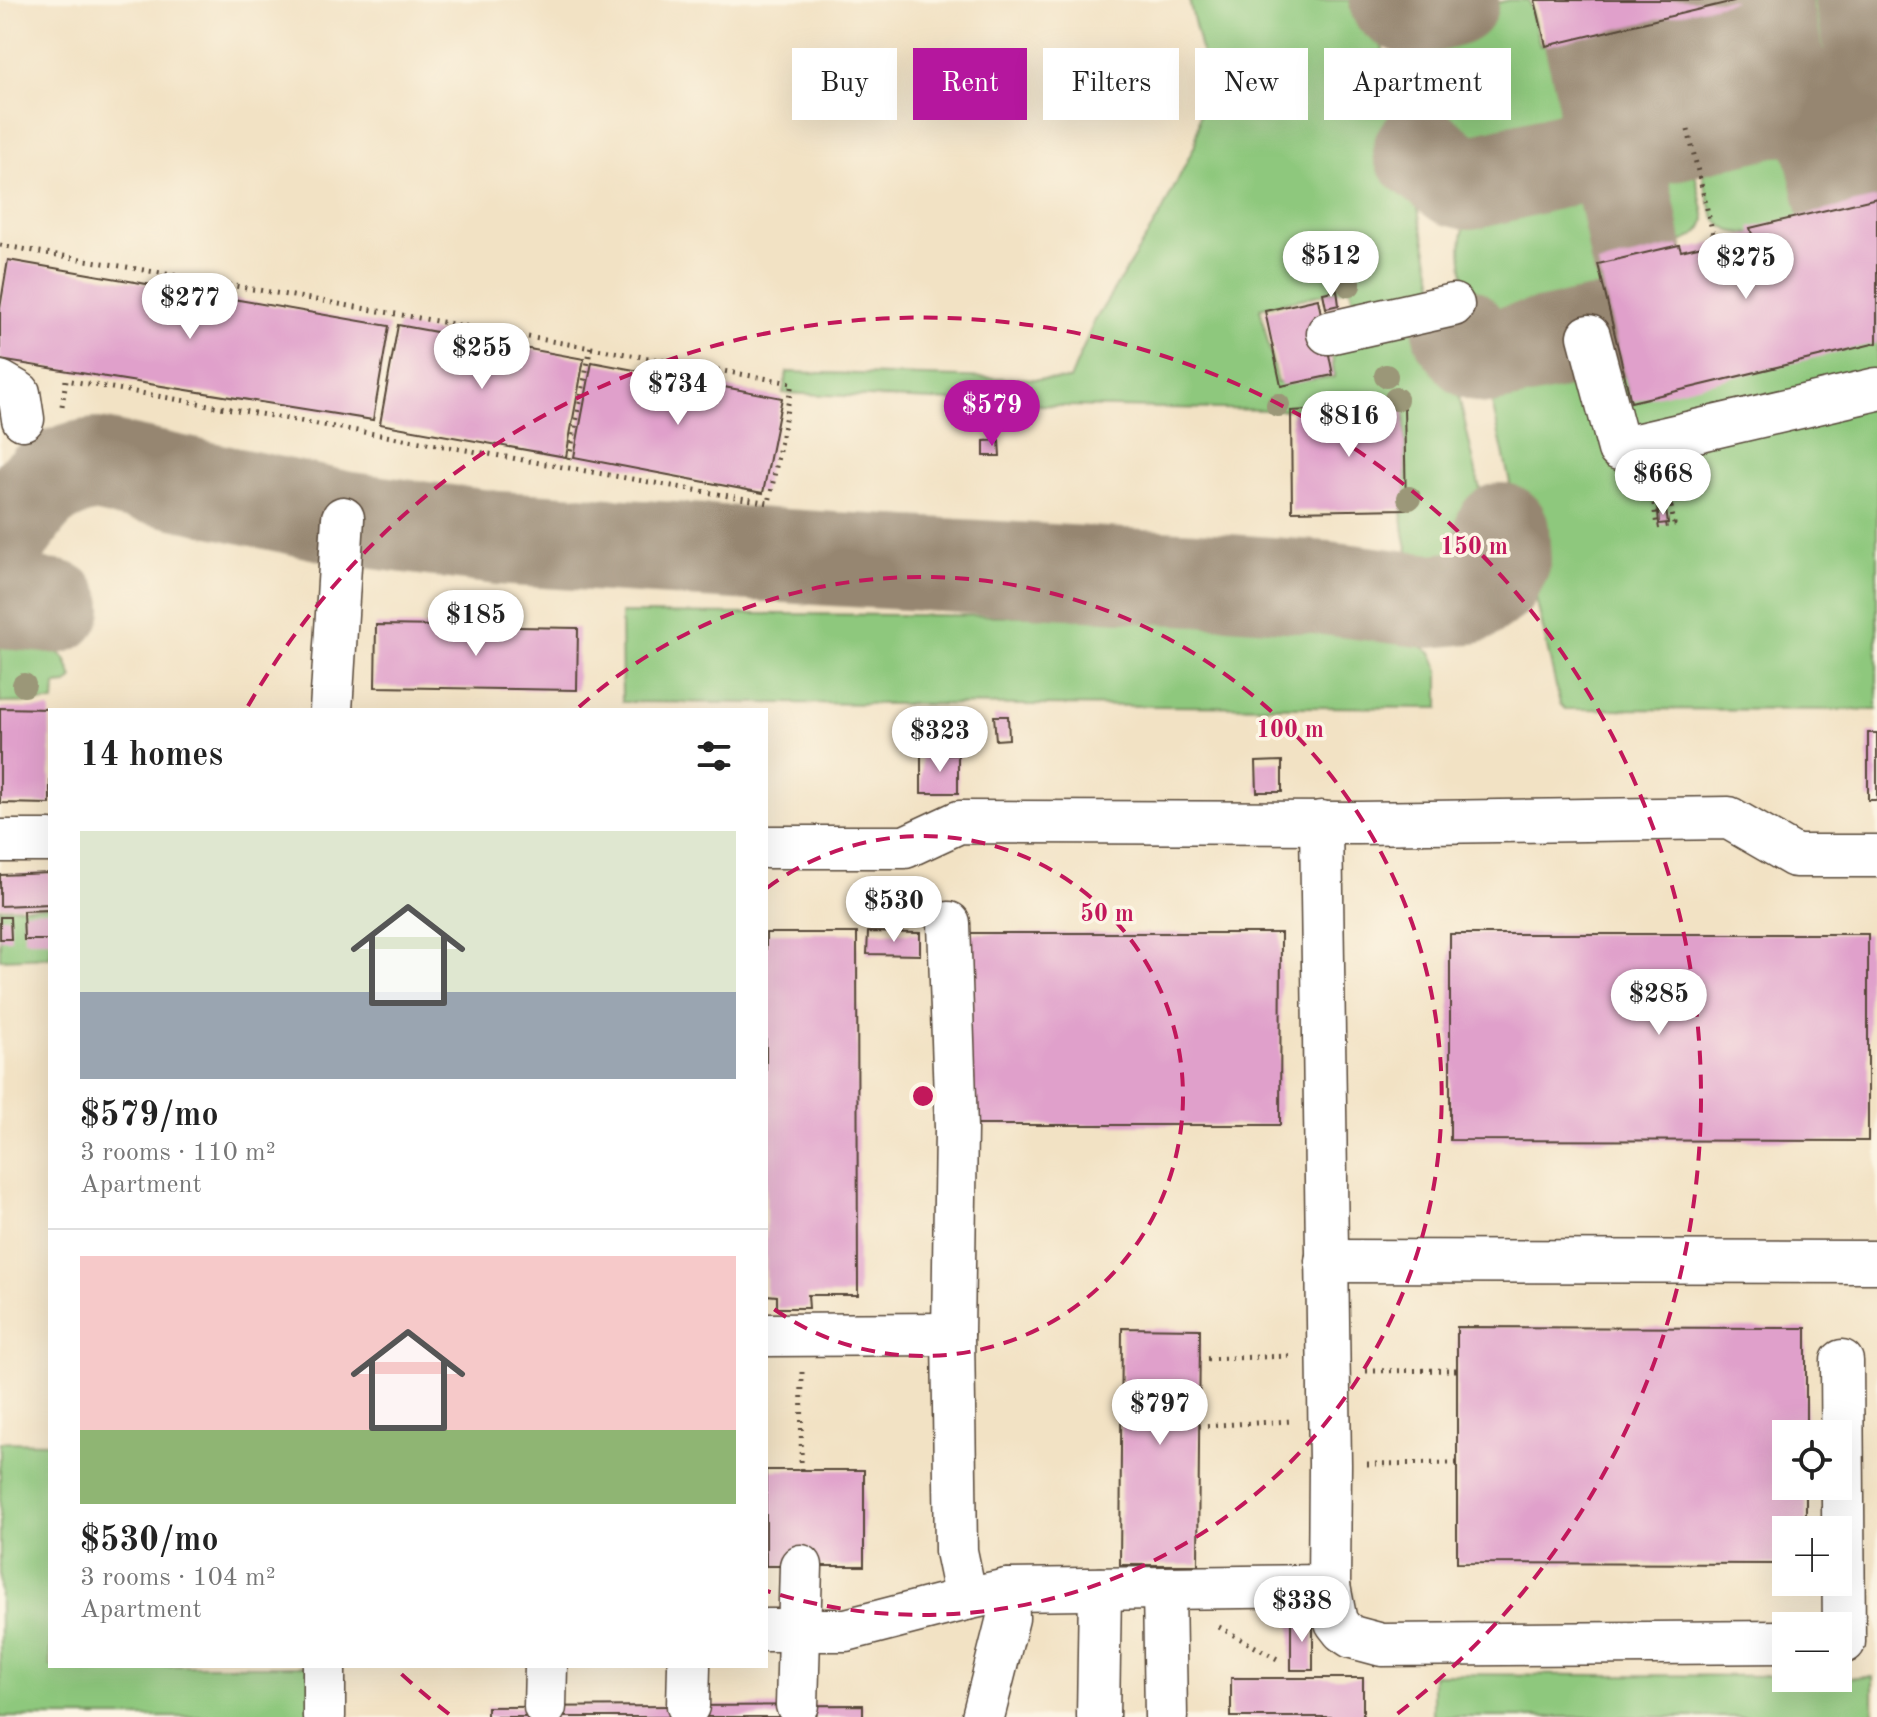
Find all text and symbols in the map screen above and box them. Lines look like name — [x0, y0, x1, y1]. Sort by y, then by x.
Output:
chip: Buy — [792, 48, 897, 120]
chip: Rent — [913, 48, 1027, 120]
chip: Filters — [1043, 48, 1179, 120]
chip: New — [1195, 48, 1308, 120]
chip: Apartment — [1324, 48, 1511, 120]
pin: $512 — [1284, 231, 1378, 299]
pin: $275 — [1699, 233, 1793, 301]
text: $512 — [1301, 244, 1361, 270]
text: $275 — [1716, 246, 1776, 272]
pin: $277 — [143, 273, 237, 341]
text: $277 — [160, 286, 220, 312]
pin: $255 — [435, 323, 529, 391]
text: $255 — [452, 336, 512, 362]
pin: $734 — [631, 359, 725, 427]
text: $734 — [648, 372, 708, 398]
pin: $579 — [945, 380, 1039, 448]
pin: $816 — [1302, 391, 1396, 459]
text: $579 — [962, 393, 1022, 419]
text: $816 — [1319, 404, 1379, 430]
pin: $668 — [1616, 449, 1710, 517]
text: $668 — [1633, 462, 1693, 488]
text: 150 m — [1440, 535, 1508, 560]
pin: $185 — [429, 590, 523, 658]
text: $185 — [446, 603, 506, 629]
pin: $323 — [893, 706, 987, 774]
text: $323 — [910, 719, 970, 745]
text: 100 m — [1256, 719, 1324, 743]
icon: filters — [692, 734, 736, 778]
text: 14 homes — [80, 739, 223, 773]
pin: $530 — [847, 876, 941, 944]
icon: home — [336, 883, 480, 1027]
text: $530 — [864, 889, 924, 915]
text: 50 m — [1080, 902, 1134, 927]
pin: $285 — [1612, 969, 1706, 1037]
text: $285 — [1629, 982, 1689, 1008]
centre of rings — [909, 1082, 937, 1110]
text: $579/mo — [80, 1099, 219, 1133]
text: 3 rooms · 110 m² — [80, 1140, 276, 1166]
text: Apartment — [80, 1172, 202, 1198]
icon: home — [336, 1308, 480, 1452]
pin: $797 — [1113, 1379, 1207, 1447]
text: $797 — [1130, 1392, 1190, 1418]
map controls — [1772, 1420, 1852, 1692]
button: locate — [1772, 1420, 1852, 1500]
button: + — [1772, 1516, 1852, 1596]
text: $530/mo — [80, 1524, 219, 1558]
text: 3 rooms · 104 m² — [80, 1565, 276, 1591]
pin: $338 — [1255, 1576, 1349, 1644]
text: $338 — [1272, 1589, 1332, 1615]
text: Apartment — [80, 1597, 202, 1623]
button: − — [1772, 1612, 1852, 1692]

